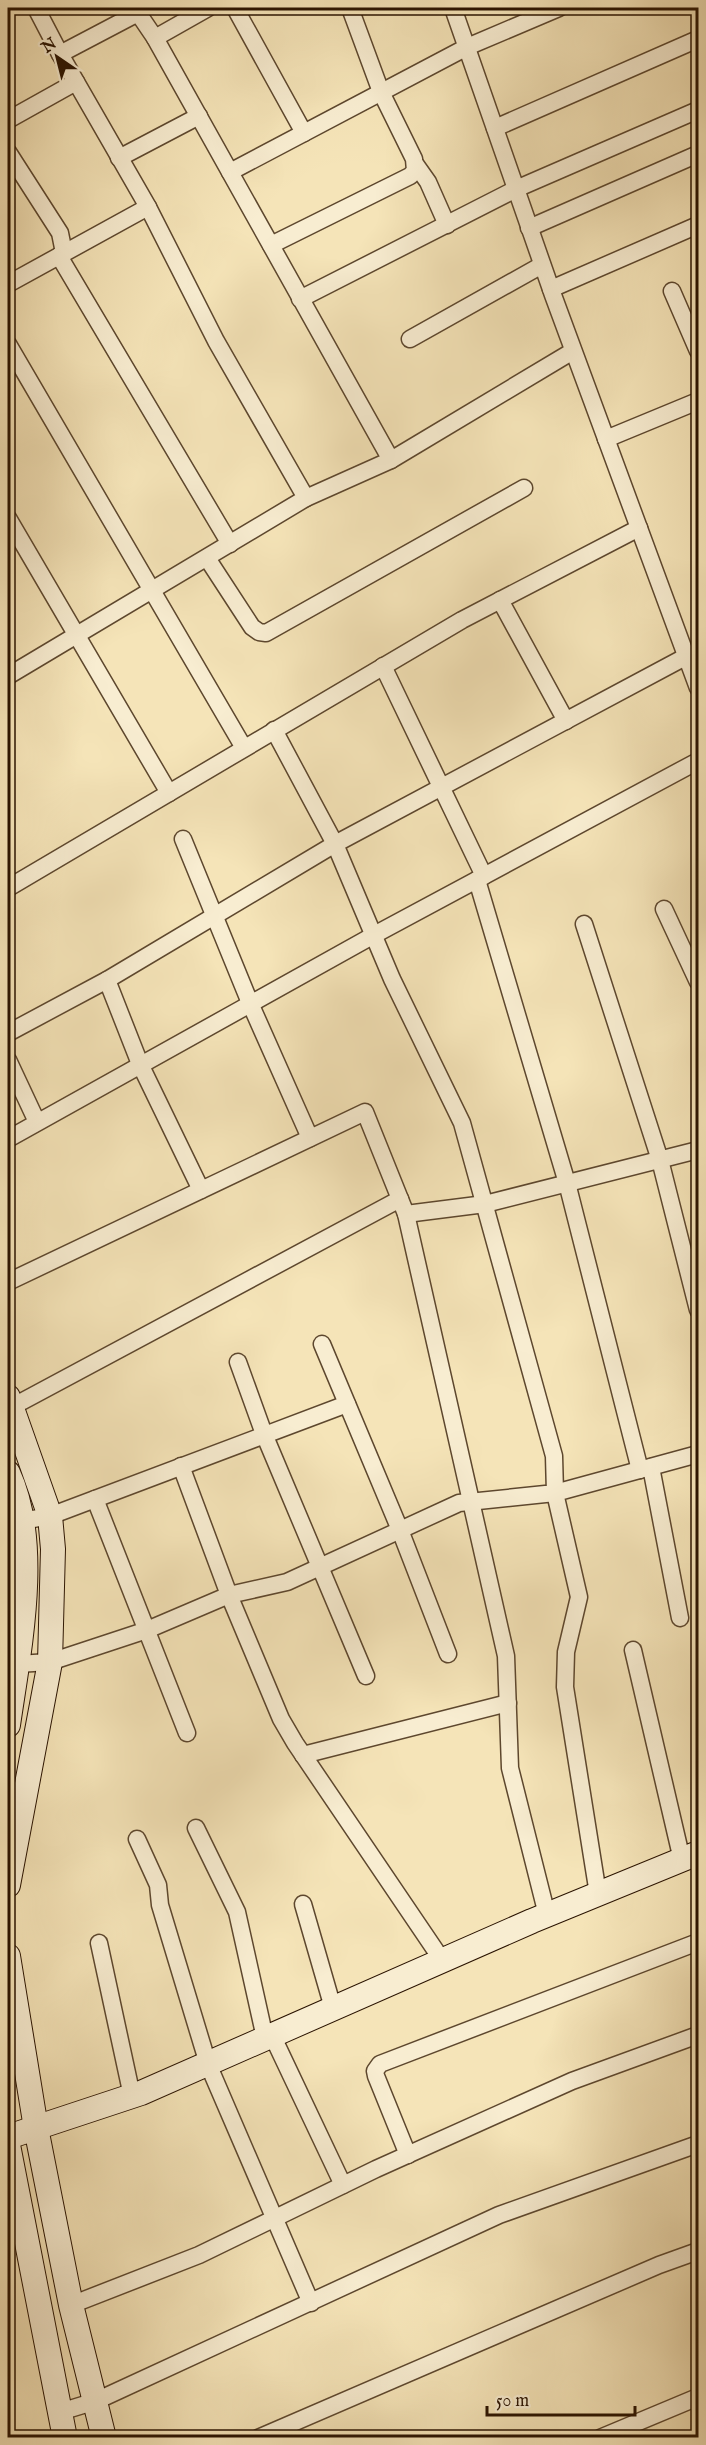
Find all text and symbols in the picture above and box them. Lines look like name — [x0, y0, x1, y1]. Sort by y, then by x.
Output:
north arrow — [27, 27, 87, 87]
text: N — [37, 34, 61, 59]
scale bar — [487, 2379, 636, 2417]
text: 50 m — [496, 2390, 529, 2413]

